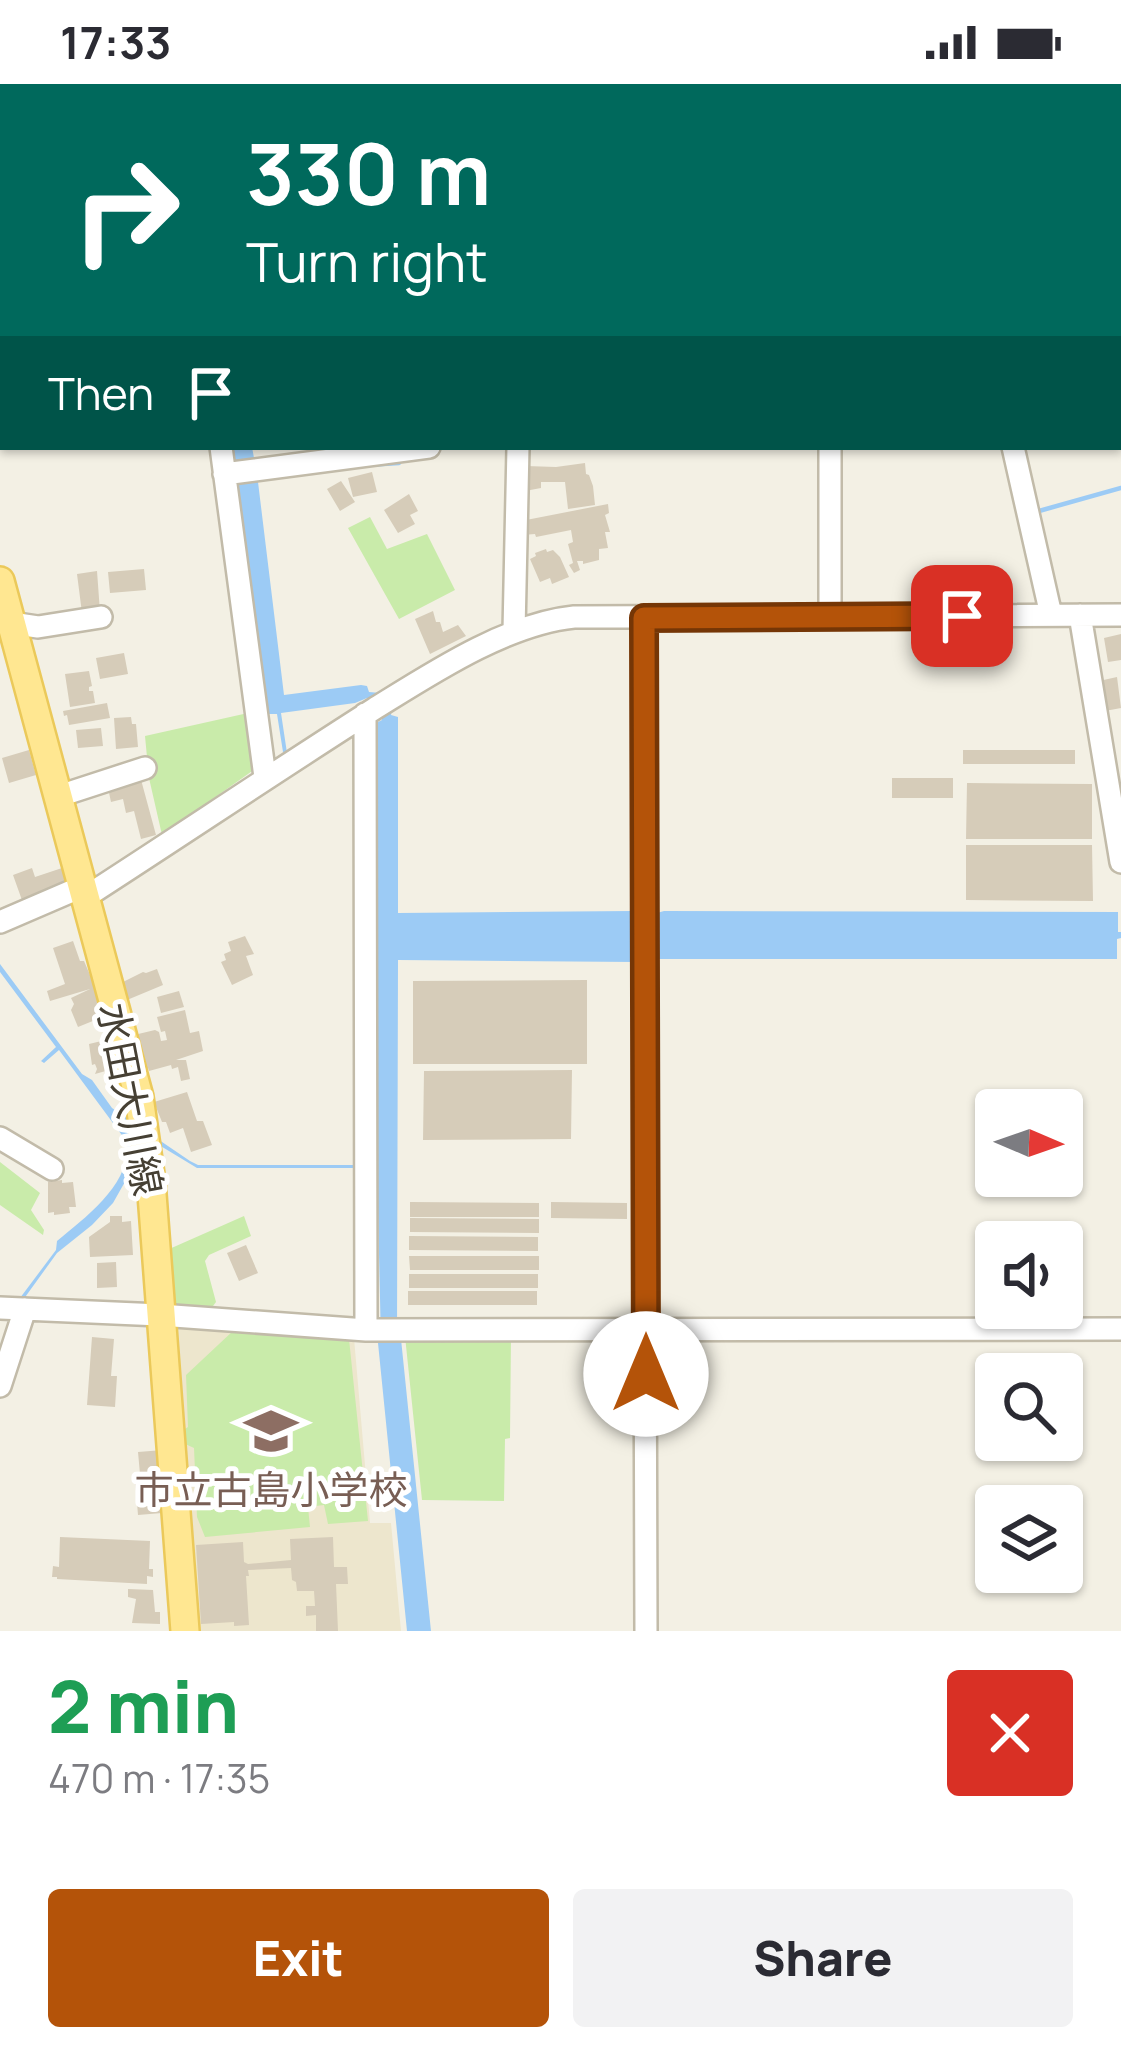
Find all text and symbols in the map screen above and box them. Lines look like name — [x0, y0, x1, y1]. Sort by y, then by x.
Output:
text: 17:33 — [60, 11, 171, 73]
text: 330 m — [246, 115, 491, 230]
icon: right — [48, 132, 204, 288]
text: Turn right — [246, 224, 488, 298]
icon: arrive — [178, 360, 244, 426]
text: Then — [48, 362, 154, 424]
pin — [911, 565, 1013, 667]
icon: arrive — [929, 583, 995, 649]
street label: 水田大川線 — [86, 998, 176, 1200]
north arrow — [975, 1089, 1083, 1197]
map controls — [975, 1089, 1083, 1593]
button: sound — [975, 1221, 1083, 1329]
position arrow — [583, 1311, 709, 1437]
button: search — [975, 1353, 1083, 1461]
school or university icon: 市立古島小学校 — [242, 1402, 300, 1460]
place label: 市立古島小学校 — [134, 1462, 408, 1516]
button: layers — [975, 1485, 1083, 1593]
text: 2 min — [48, 1656, 239, 1755]
button: close — [947, 1670, 1073, 1796]
text: 470 m · 17:35 — [48, 1751, 270, 1805]
button: Exit — [48, 1889, 549, 2027]
button: Share — [573, 1889, 1073, 2027]

